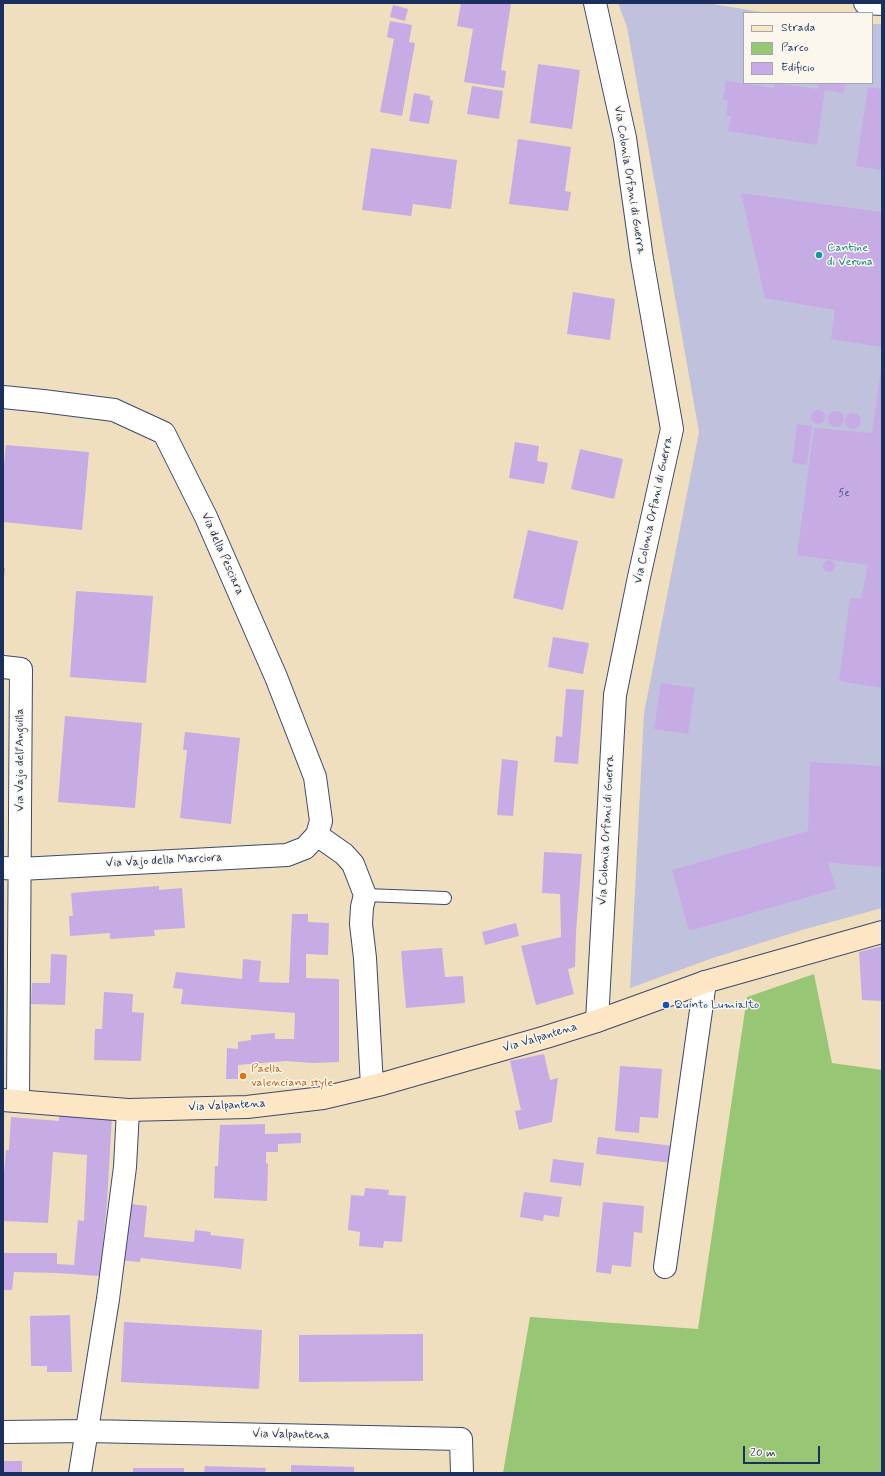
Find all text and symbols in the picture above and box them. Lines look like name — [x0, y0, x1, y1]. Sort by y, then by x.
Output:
legend — [743, 12, 873, 84]
text: Strada — [781, 20, 815, 36]
text: Parco — [781, 40, 809, 56]
text: Edificio — [781, 60, 815, 76]
street label: Via Colonia Orfani di Guerra — [610, 105, 648, 255]
place label: Cantine di Verona — [827, 241, 873, 269]
marker: Cantine di Verona — [814, 250, 824, 260]
street label: Via Colonia Orfani di Guerra — [631, 435, 677, 585]
house number: 5e — [839, 488, 849, 500]
street label: Via della Pesciara — [197, 511, 247, 597]
street label: Via Vajo dell'Anguilla — [13, 708, 27, 812]
street label: Via Colonia Orfani di Guerra — [596, 755, 618, 905]
street label: Via Vajo della Marciora — [105, 851, 223, 871]
place label: Quinto Lumialto — [674, 998, 759, 1012]
marker: Quinto Lumialto — [661, 1000, 671, 1010]
street label: Via Valpantena — [501, 1020, 579, 1056]
place label: Paella valenciana style — [251, 1062, 333, 1090]
marker: Paella valenciana style — [238, 1071, 248, 1081]
street label: Via Valpantena — [188, 1097, 266, 1115]
street label: Via Valpantena — [252, 1427, 330, 1443]
scale bar — [745, 1438, 822, 1464]
text: 20 m — [750, 1445, 776, 1461]

